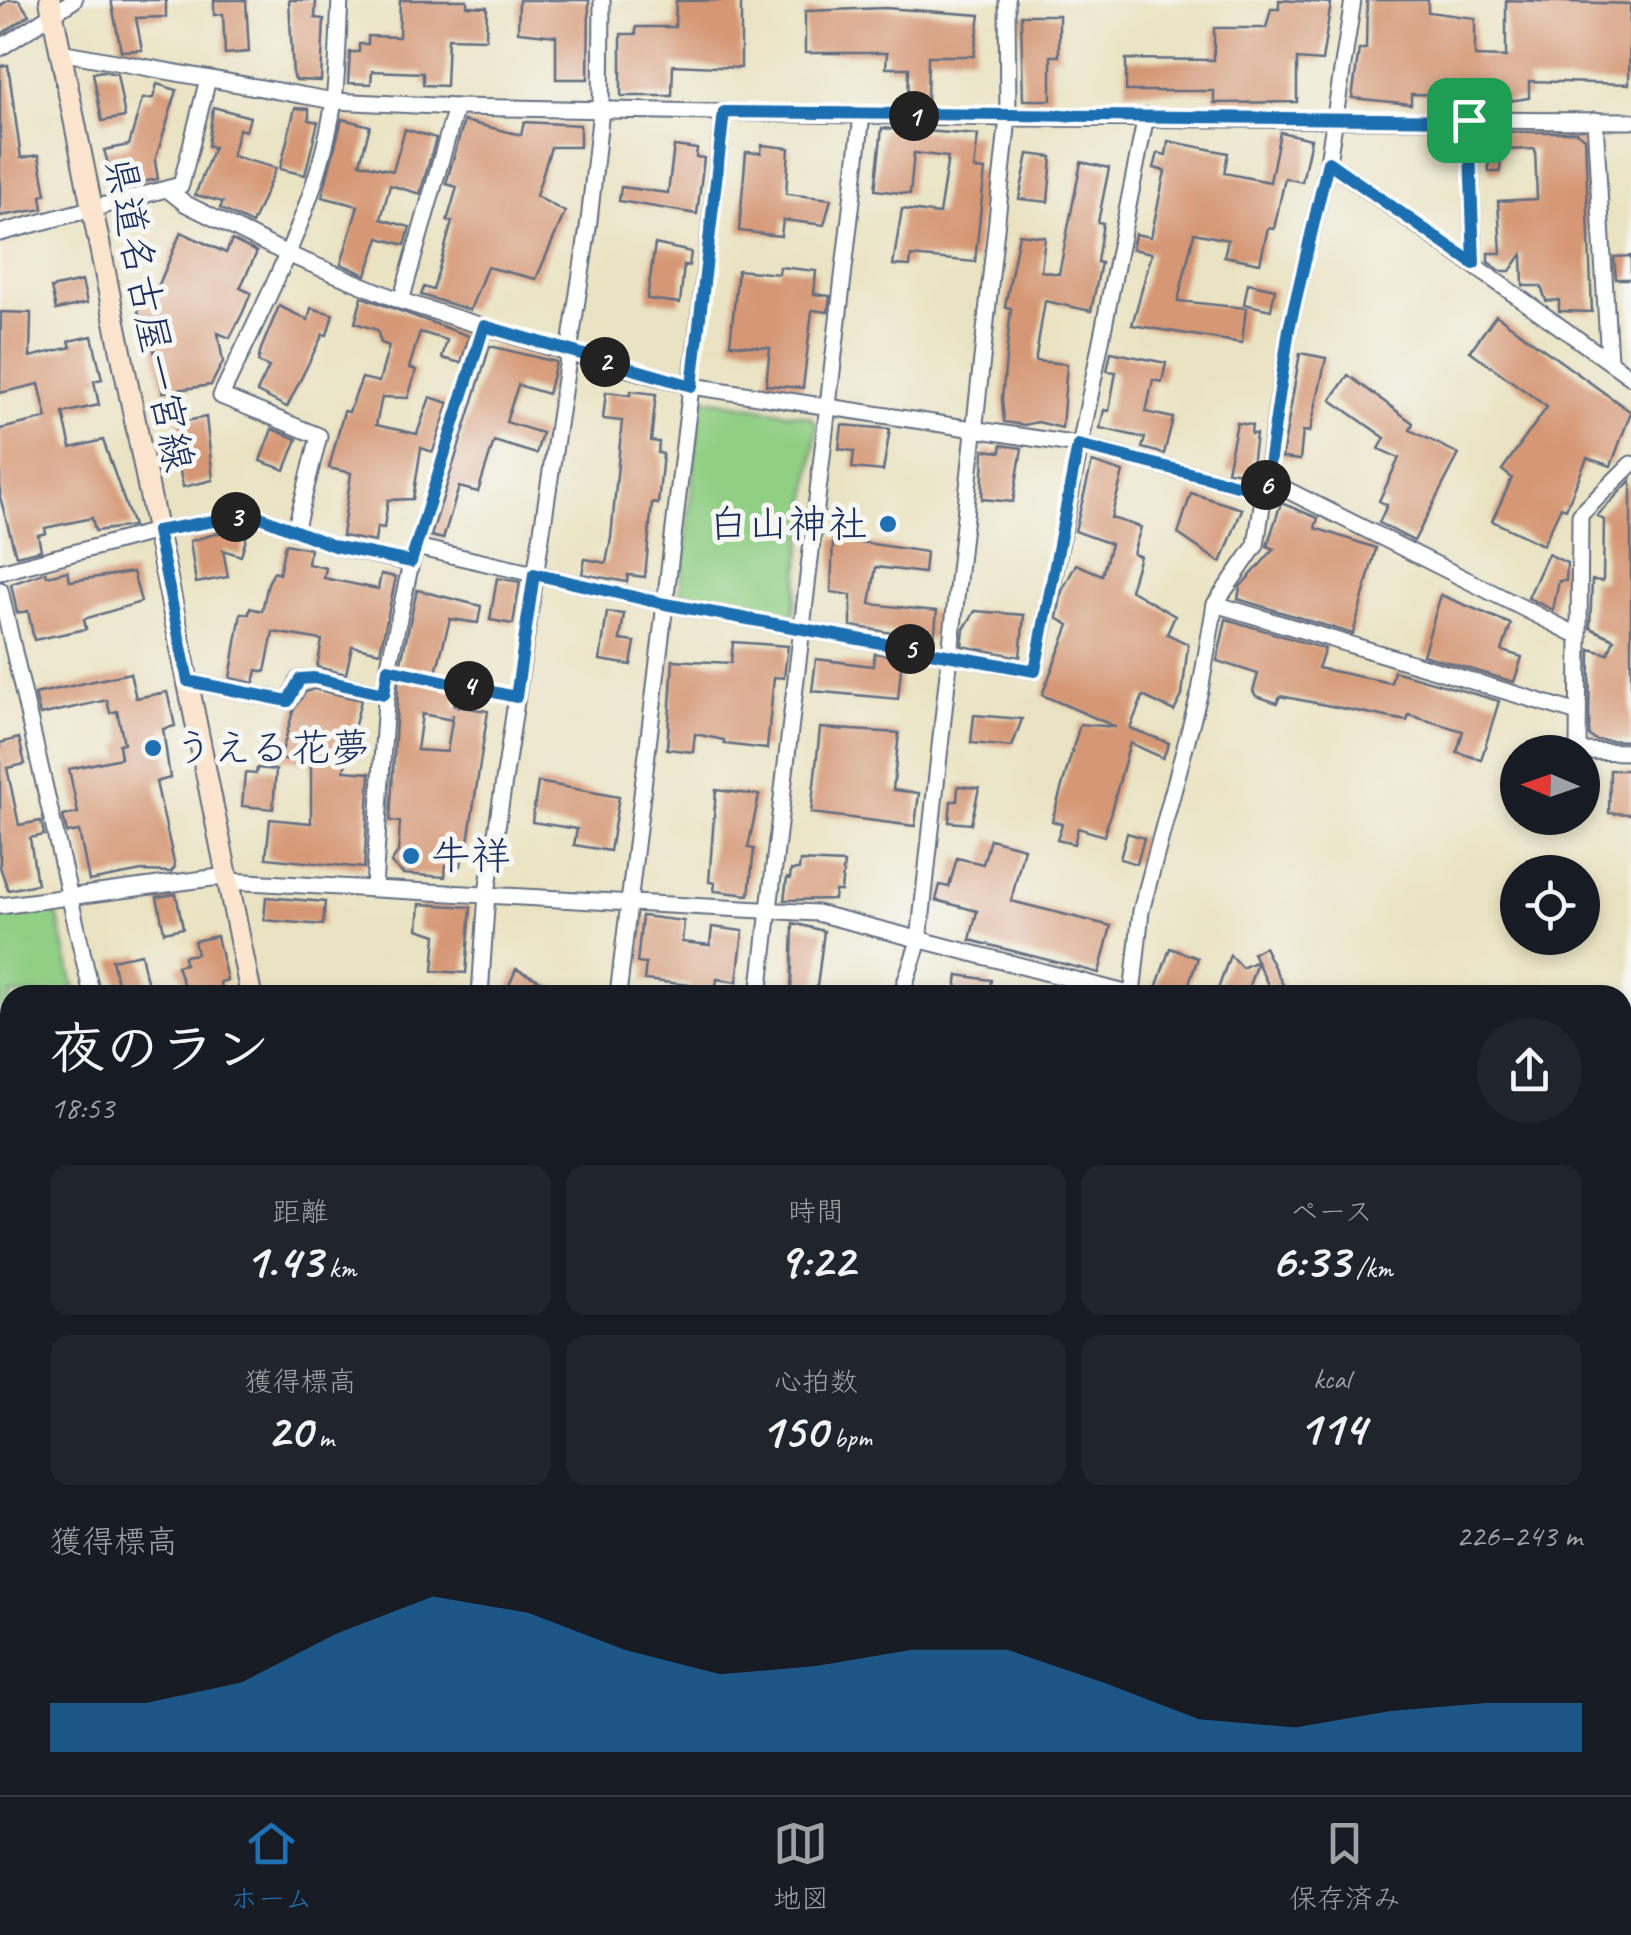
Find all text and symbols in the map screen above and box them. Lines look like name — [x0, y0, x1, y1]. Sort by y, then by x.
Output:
pin — [1427, 78, 1512, 163]
pin: 1 — [889, 91, 939, 141]
icon: arrive — [1442, 93, 1497, 148]
text: 1 — [908, 98, 920, 133]
street label: 県道名古屋一宮線 — [94, 152, 204, 476]
pin: 2 — [580, 337, 630, 387]
text: 2 — [599, 344, 611, 379]
pin: 6 — [1241, 460, 1291, 510]
text: 6 — [1259, 467, 1273, 502]
pin: 3 — [211, 492, 261, 542]
text: 3 — [230, 499, 242, 534]
place label: 白山神社 — [708, 499, 868, 549]
marker: 白山神社 — [877, 513, 899, 535]
pin: 5 — [885, 624, 935, 674]
text: 5 — [904, 631, 916, 666]
pin: 4 — [444, 661, 494, 711]
text: 4 — [463, 668, 475, 703]
place label: うえる花夢 — [173, 723, 371, 773]
north arrow — [1500, 735, 1600, 835]
map controls — [1500, 735, 1600, 955]
marker: うえる花夢 — [142, 737, 164, 759]
place label: 牛祥 — [431, 831, 511, 881]
marker: 牛祥 — [400, 845, 422, 867]
button: locate — [1500, 855, 1600, 955]
text: 夜のラン — [50, 1014, 270, 1084]
button: share — [1477, 1018, 1582, 1123]
text: 18:53 — [50, 1087, 114, 1128]
text: 距離 — [272, 1194, 328, 1229]
text: 時間 — [788, 1194, 844, 1229]
text: ペース — [1290, 1194, 1373, 1229]
text: 1.43 — [245, 1229, 322, 1292]
text: 9:22 — [778, 1229, 854, 1292]
text: 6:33 — [1271, 1229, 1349, 1292]
text: km — [322, 1250, 356, 1285]
text: /km — [1349, 1250, 1393, 1285]
text: kcal — [1313, 1361, 1350, 1396]
text: 獲得標高 — [244, 1364, 356, 1399]
text: 心拍数 — [774, 1364, 858, 1399]
text: 114 — [1298, 1396, 1365, 1459]
text: 20 — [267, 1399, 312, 1462]
text: 150 — [760, 1399, 827, 1462]
text: m — [312, 1420, 334, 1455]
text: bpm — [827, 1420, 872, 1455]
text: 226–243 m — [1456, 1515, 1582, 1556]
text: 獲得標高 — [50, 1521, 178, 1562]
tab: ホーム — [230, 1816, 313, 1916]
tab: 地図 — [773, 1816, 829, 1916]
tab: 保存済み — [1289, 1816, 1401, 1916]

